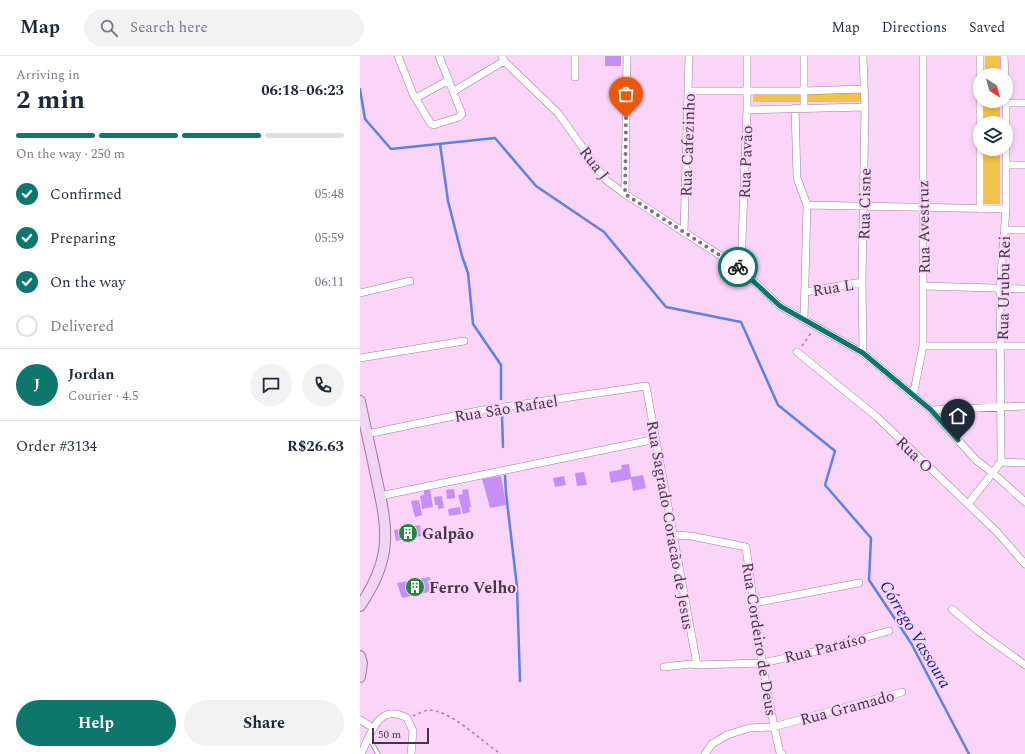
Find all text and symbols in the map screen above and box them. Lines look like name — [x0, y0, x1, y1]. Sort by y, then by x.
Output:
search box — [84, 10, 364, 46]
text: Map — [20, 13, 60, 42]
text: Search here — [130, 16, 208, 39]
icon: search — [98, 17, 120, 39]
text: Map — [832, 17, 860, 38]
text: Directions — [882, 17, 947, 38]
text: Saved — [969, 17, 1005, 38]
text: Arriving in — [16, 65, 80, 85]
north arrow — [973, 68, 1013, 108]
map controls — [973, 68, 1013, 156]
pin — [609, 77, 643, 118]
text: 06:18–06:23 — [261, 79, 344, 102]
text: 2 min — [16, 80, 85, 120]
icon: bag — [615, 83, 637, 105]
street label: Rua Cafezinho — [674, 93, 702, 197]
button: layers — [973, 116, 1013, 156]
street label: Rua Pavão — [733, 125, 759, 199]
street label: Rua J — [573, 141, 615, 186]
text: On the way · 250 m — [16, 144, 125, 164]
street label: Rua Cisne — [852, 168, 878, 240]
street label: Rua Avestruz — [911, 180, 937, 274]
icon: check — [16, 183, 38, 205]
text: Confirmed — [50, 183, 122, 206]
text: 05:48 — [315, 184, 344, 204]
icon: check — [16, 227, 38, 249]
text: Preparing — [50, 227, 116, 250]
text: 05:59 — [315, 228, 344, 248]
street label: Rua Urubu Rei — [991, 236, 1017, 341]
courier — [718, 247, 758, 287]
icon: bike — [727, 256, 749, 278]
icon: check — [16, 271, 38, 293]
text: On the way — [50, 271, 125, 294]
text: 06:11 — [315, 272, 344, 292]
street label: Rua L — [811, 273, 856, 303]
text: Delivered — [50, 315, 114, 338]
text: Jordan — [68, 363, 115, 386]
button: chat — [250, 364, 292, 406]
button: phone — [302, 364, 344, 406]
text: J — [34, 373, 40, 396]
text: Courier · 4.5 — [68, 386, 138, 406]
street label: Rua São Rafael — [453, 389, 560, 429]
pin — [941, 399, 975, 440]
icon: home — [947, 405, 969, 427]
street label: Rua Sagrado Coracão de Jesus — [640, 419, 700, 632]
street label: Rua O — [890, 431, 939, 479]
text: Order #3134 — [16, 435, 97, 458]
text: R$26.63 — [287, 435, 344, 458]
building icon: Galpão — [397, 522, 419, 544]
place label: Galpão — [422, 522, 474, 546]
street label: Rua Cordeiro de Deus — [735, 561, 783, 718]
building icon: Ferro Velho — [404, 576, 426, 598]
place label: Ferro Velho — [429, 576, 516, 600]
water label: Córrego Vassoura — [873, 576, 958, 694]
street label: Rua Paraíso — [782, 626, 869, 670]
street label: Rua Gramado — [797, 684, 897, 732]
button: Help — [16, 700, 176, 746]
button: Share — [184, 700, 344, 746]
scale bar — [372, 726, 429, 745]
text: 50 m — [378, 726, 401, 743]

